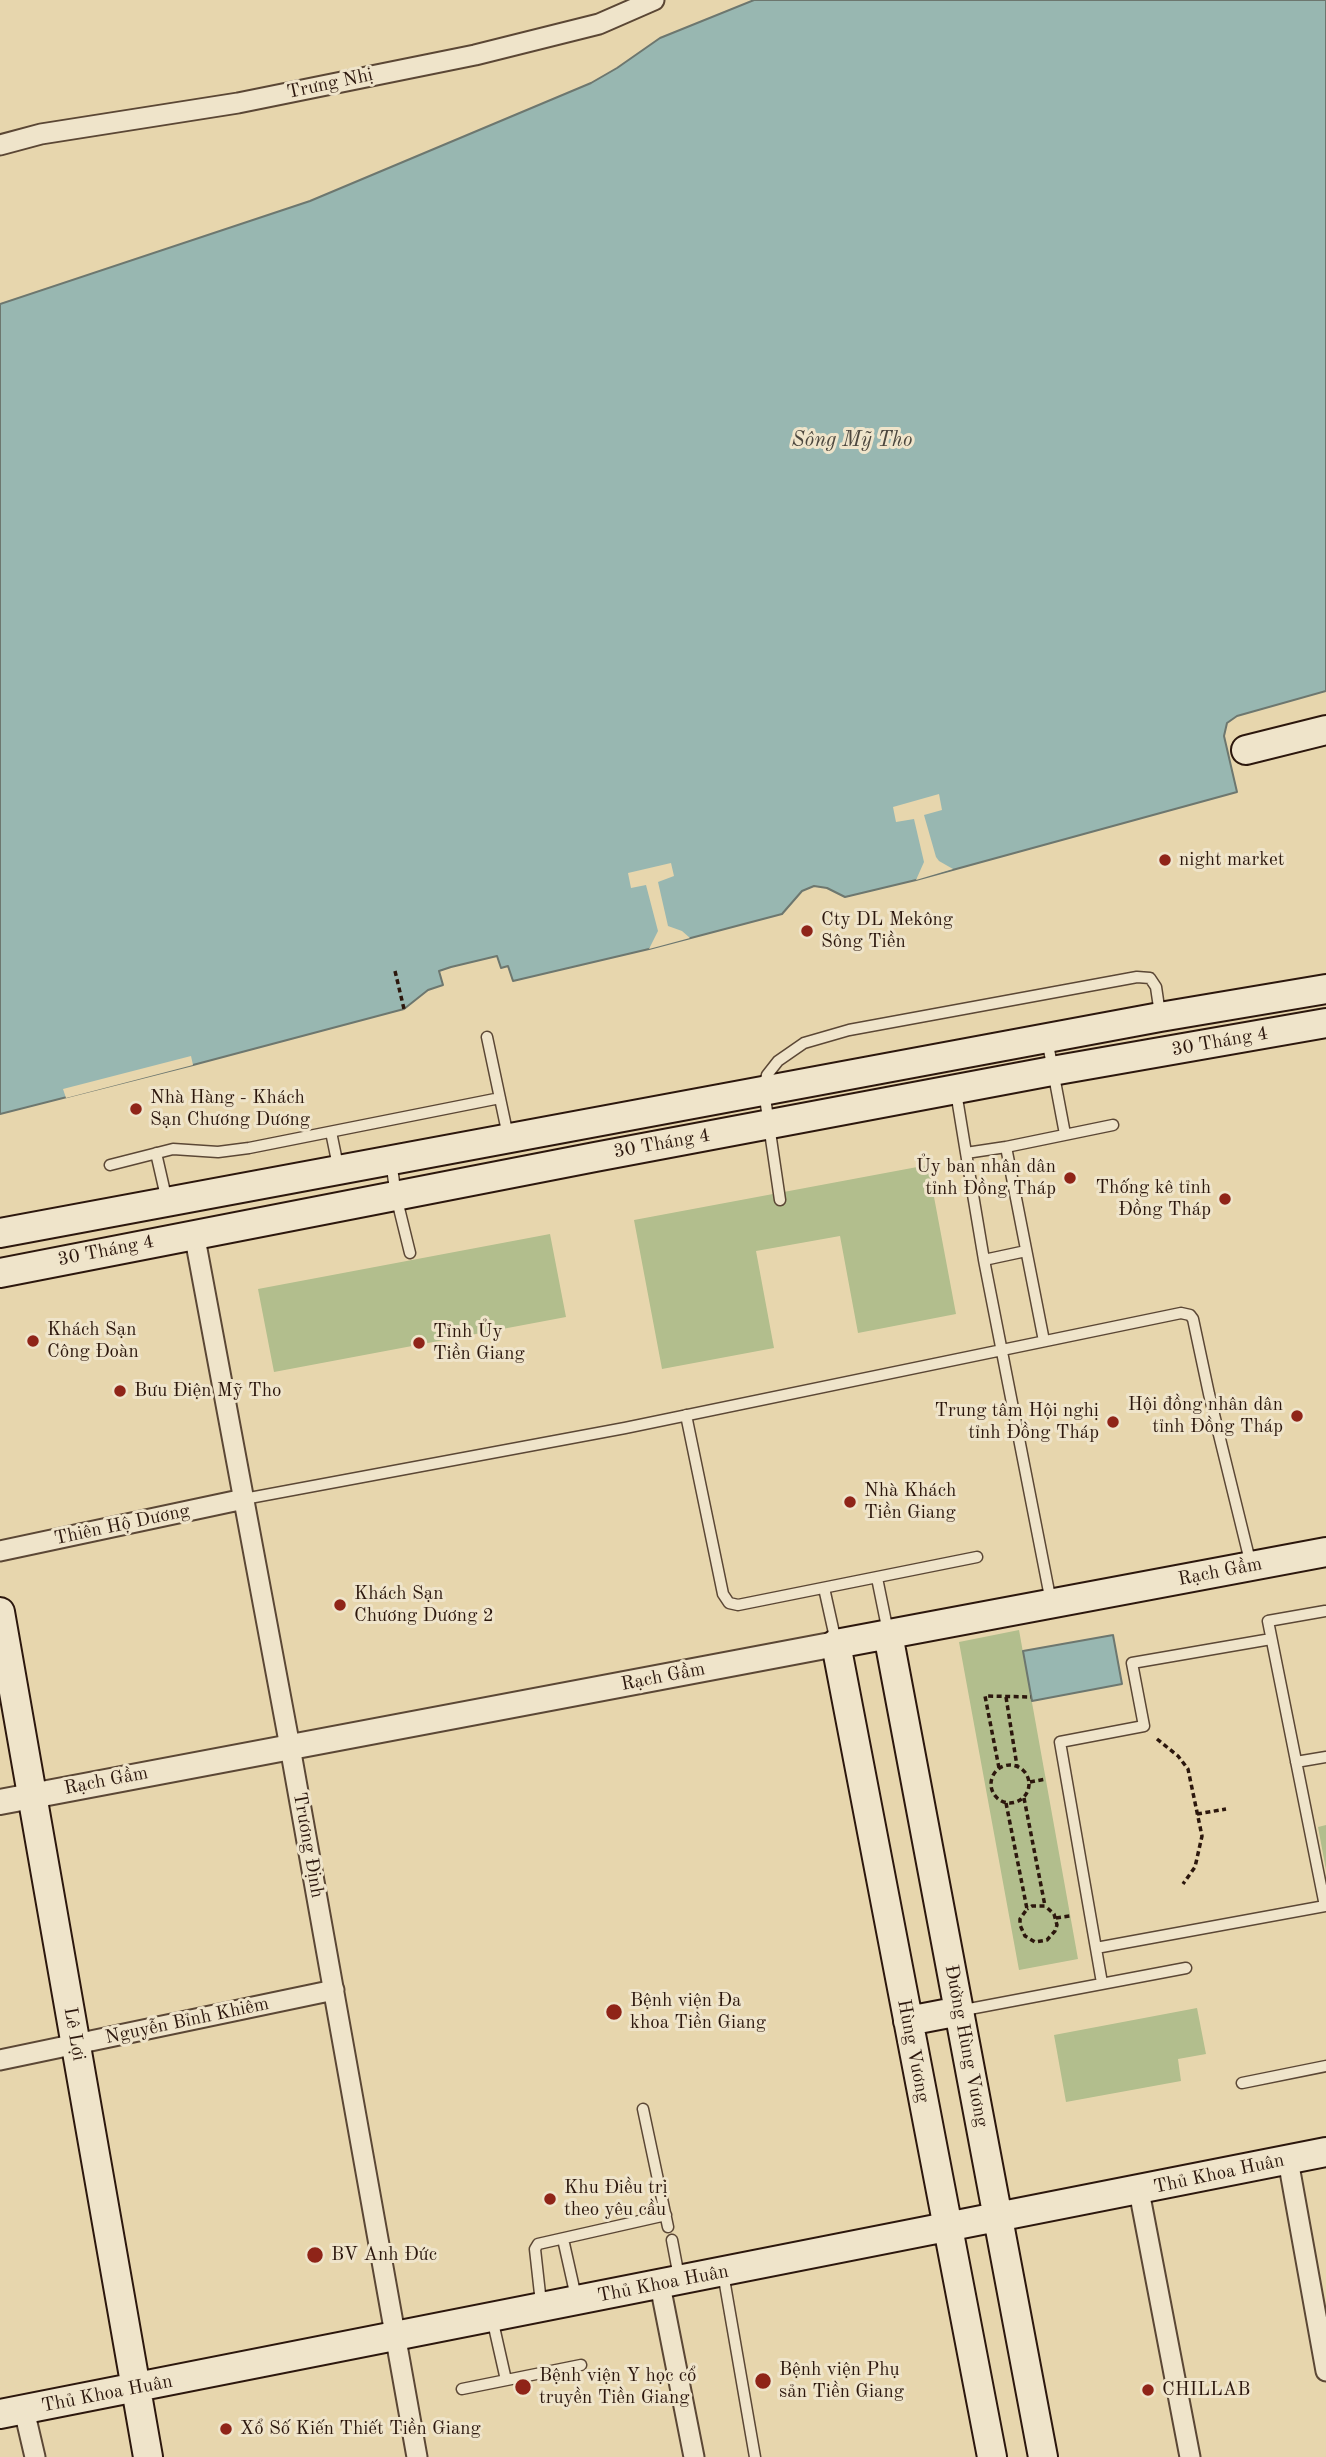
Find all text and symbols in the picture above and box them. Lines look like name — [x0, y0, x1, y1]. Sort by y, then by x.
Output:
street label: Trưng Nhị — [285, 64, 375, 104]
water label: Sông Mỹ Tho — [791, 427, 913, 453]
place label: night market — [1179, 849, 1284, 871]
marker: night market — [1157, 852, 1173, 868]
place label: Cty DL Mekông Sông Tiền — [821, 909, 953, 953]
marker: Cty DL Mekông Sông Tiền — [799, 923, 815, 939]
street label: 30 Tháng 4 — [1170, 1022, 1270, 1062]
place label: Nhà Hàng - Khách Sạn Chương Dương — [150, 1087, 310, 1131]
marker: Nhà Hàng - Khách Sạn Chương Dương — [128, 1101, 144, 1117]
street label: 30 Tháng 4 — [612, 1124, 712, 1164]
place label: Ủy ban nhân dân tỉnh Đồng Tháp — [916, 1156, 1056, 1200]
marker: Ủy ban nhân dân tỉnh Đồng Tháp — [1062, 1170, 1078, 1186]
place label: Thống kê tỉnh Đồng Tháp — [1096, 1177, 1211, 1221]
marker: Thống kê tỉnh Đồng Tháp — [1217, 1191, 1233, 1207]
street label: 30 Tháng 4 — [56, 1231, 156, 1271]
place label: Khách Sạn Công Đoàn — [47, 1319, 139, 1363]
place label: Tỉnh Ủy Tiền Giang — [433, 1321, 525, 1365]
marker: Khách Sạn Công Đoàn — [25, 1333, 41, 1349]
marker: Tỉnh Ủy Tiền Giang — [411, 1335, 427, 1351]
place label: Bưu Điện Mỹ Tho — [134, 1380, 281, 1402]
marker: Bưu Điện Mỹ Tho — [112, 1383, 128, 1399]
place label: Hội đồng nhân dân tỉnh Đồng Tháp — [1128, 1394, 1283, 1438]
place label: Trung tâm Hội nghị tỉnh Đồng Tháp — [934, 1400, 1099, 1444]
marker: Hội đồng nhân dân tỉnh Đồng Tháp — [1289, 1408, 1305, 1424]
marker: Trung tâm Hội nghị tỉnh Đồng Tháp — [1105, 1414, 1121, 1430]
place label: Nhà Khách Tiền Giang — [864, 1480, 956, 1524]
marker: Nhà Khách Tiền Giang — [842, 1494, 858, 1510]
street label: Thiên Hộ Dương — [52, 1500, 192, 1550]
street label: Rạch Gầm — [1176, 1553, 1264, 1591]
place label: Khách Sạn Chương Dương 2 — [354, 1583, 494, 1627]
marker: Khách Sạn Chương Dương 2 — [332, 1597, 348, 1613]
street label: Rạch Gầm — [619, 1658, 707, 1696]
street label: Rạch Gầm — [62, 1762, 150, 1800]
street label: Trương Định — [287, 1790, 329, 1900]
street label: Đường Hùng Vương — [939, 1963, 993, 2129]
place label: Bệnh viện Đa khoa Tiền Giang — [630, 1990, 766, 2034]
street label: Nguyễn Bỉnh Khiêm — [103, 1992, 271, 2050]
street label: Hùng Vương — [892, 1997, 934, 2105]
marker: Bệnh viện Đa khoa Tiền Giang — [604, 2002, 624, 2022]
street label: Lê Lợi — [58, 2005, 90, 2063]
street label: Thủ Khoa Huân — [1152, 2149, 1286, 2199]
place label: Khu Điều trị theo yêu cầu — [564, 2177, 668, 2221]
marker: Khu Điều trị theo yêu cầu — [542, 2191, 558, 2207]
place label: BV Anh Đức — [331, 2244, 437, 2266]
marker: BV Anh Đức — [305, 2245, 325, 2265]
street label: Thủ Khoa Huân — [596, 2260, 730, 2308]
place label: Bệnh viện Phụ sản Tiền Giang — [779, 2359, 904, 2403]
place label: Bệnh viện Y học cổ truyền Tiền Giang — [539, 2365, 697, 2409]
street label: Thủ Khoa Huân — [40, 2370, 174, 2418]
marker: Bệnh viện Phụ sản Tiền Giang — [753, 2371, 773, 2391]
marker: Bệnh viện Y học cổ truyền Tiền Giang — [513, 2377, 533, 2397]
place label: CHILLAB — [1162, 2379, 1250, 2401]
marker: CHILLAB — [1140, 2382, 1156, 2398]
place label: Xổ Số Kiến Thiết Tiền Giang — [240, 2418, 481, 2440]
marker: Xổ Số Kiến Thiết Tiền Giang — [218, 2421, 234, 2437]

